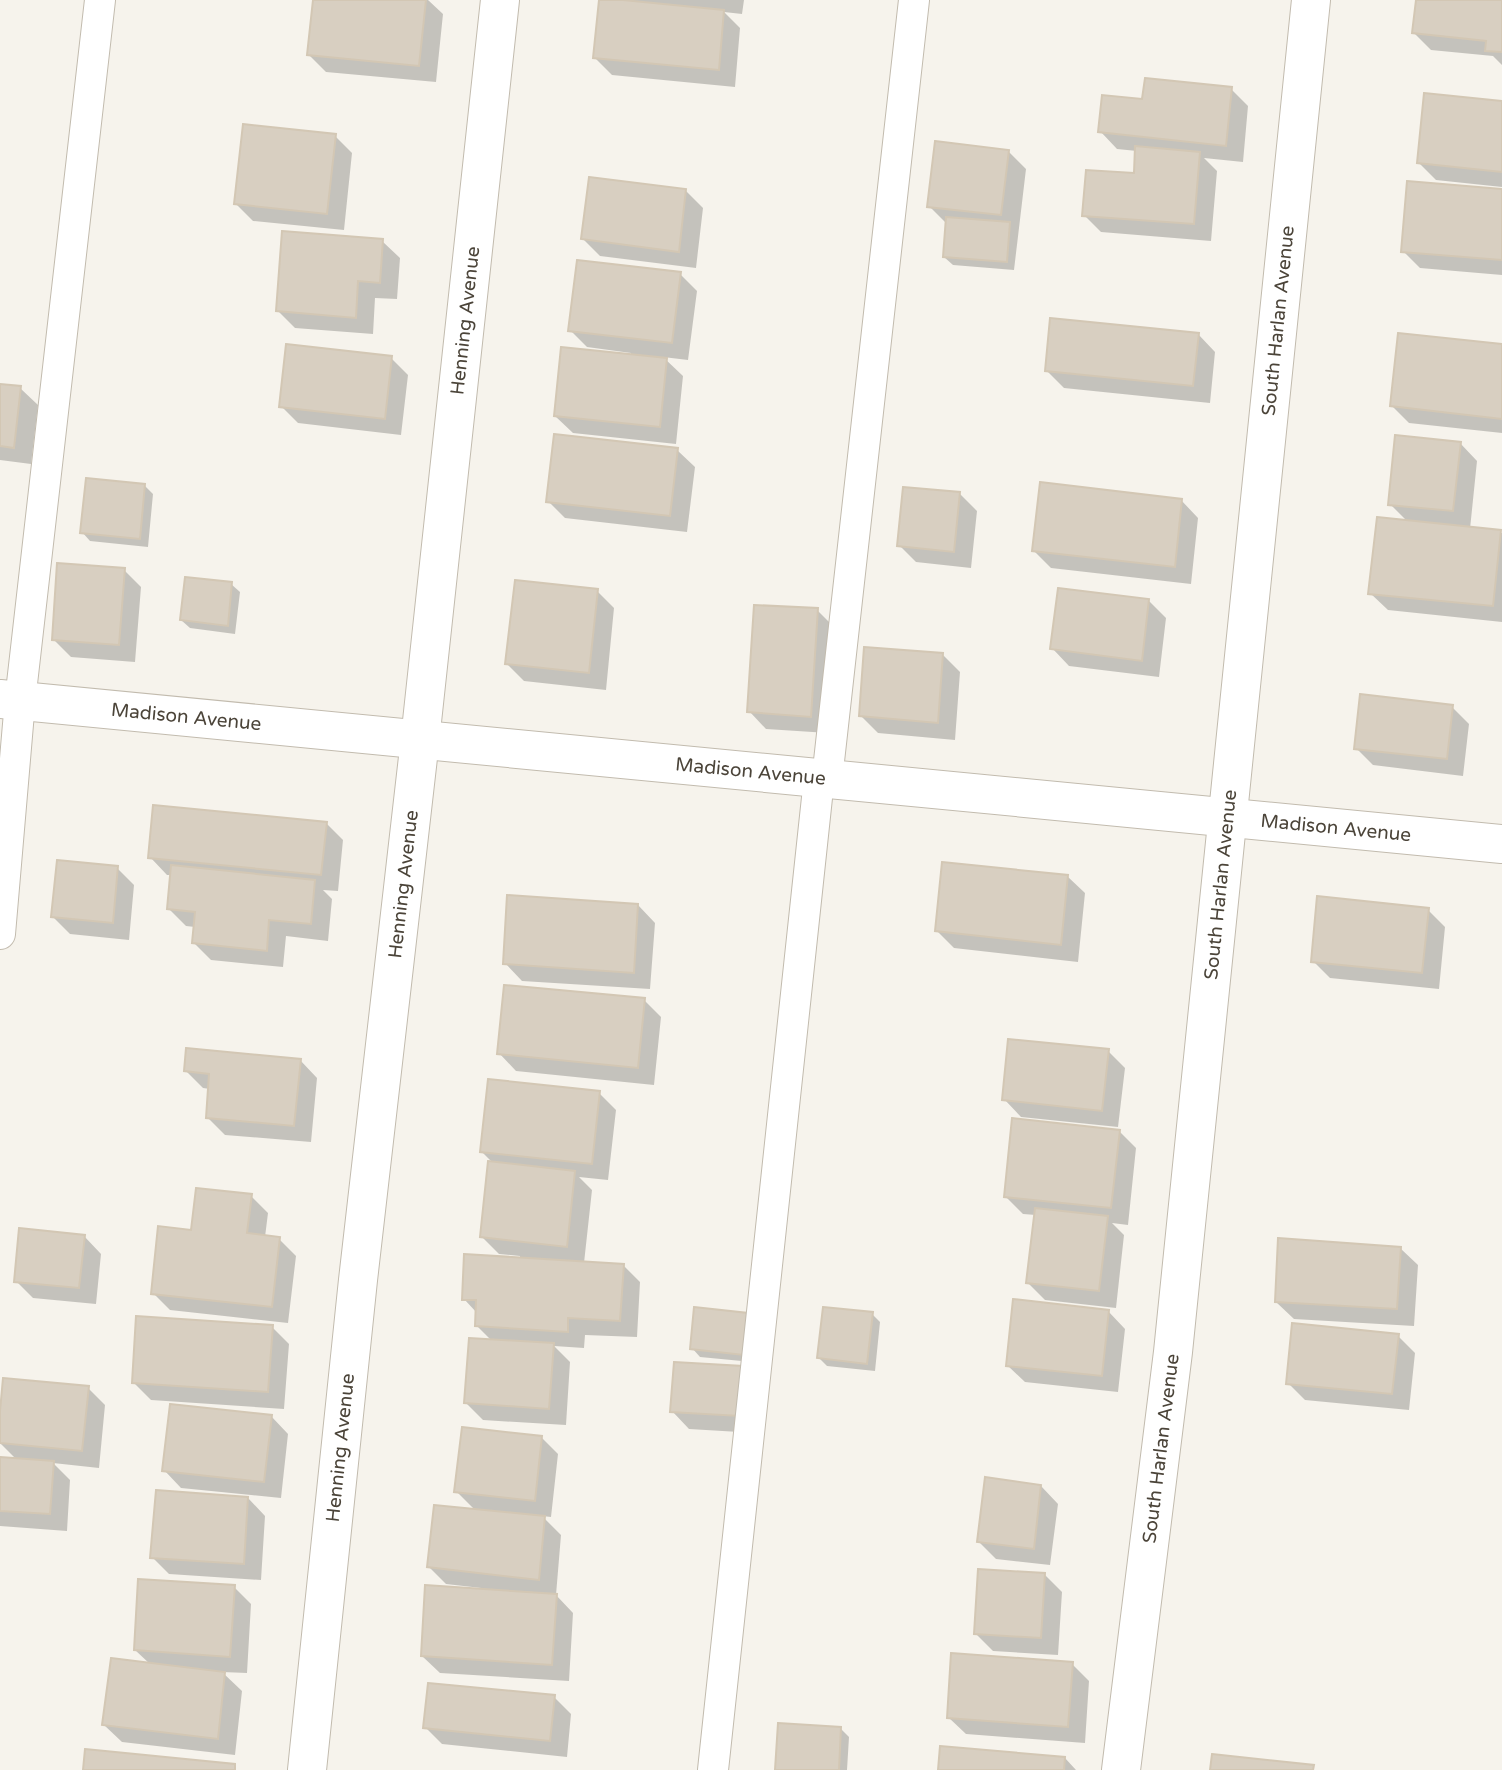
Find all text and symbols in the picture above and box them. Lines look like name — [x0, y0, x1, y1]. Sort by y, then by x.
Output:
street label: South Harlan Avenue — [1258, 224, 1299, 417]
street label: Henning Avenue — [446, 245, 484, 396]
street label: Madison Avenue — [110, 699, 262, 735]
street label: Madison Avenue — [674, 753, 827, 790]
street label: South Harlan Avenue — [1200, 789, 1241, 981]
street label: Henning Avenue — [384, 809, 423, 960]
street label: Madison Avenue — [1260, 810, 1412, 846]
street label: South Harlan Avenue — [1138, 1352, 1184, 1545]
street label: Henning Avenue — [322, 1372, 359, 1523]

